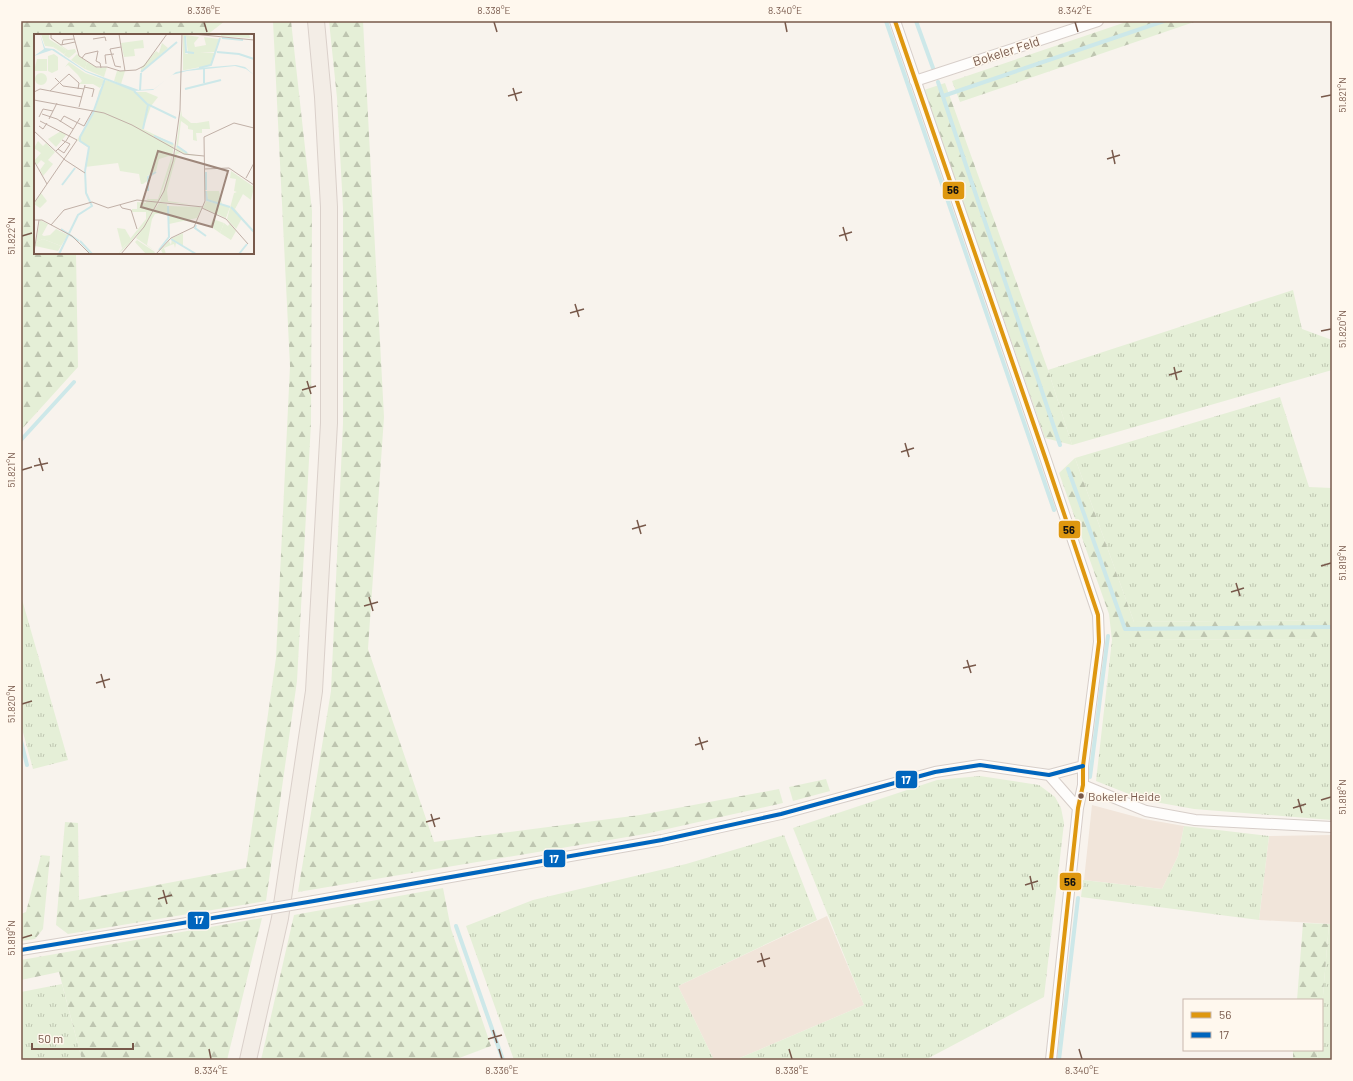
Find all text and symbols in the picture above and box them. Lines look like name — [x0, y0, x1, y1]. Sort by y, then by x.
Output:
text: 8.336°E — [187, 4, 221, 16]
text: 8.338°E — [477, 4, 511, 16]
text: 8.340°E — [768, 4, 802, 16]
text: 8.342°E — [1058, 4, 1092, 16]
street label: Bokeler Feld — [970, 33, 1042, 69]
inset map — [34, 34, 254, 254]
text: 51.821°N — [1336, 77, 1348, 113]
line badge: 56 — [942, 181, 965, 200]
text: 56 — [947, 183, 959, 196]
text: 51.822°N — [5, 217, 17, 255]
text: 51.820°N — [1336, 310, 1348, 348]
text: 51.821°N — [5, 452, 17, 488]
line badge: 56 — [1058, 520, 1081, 539]
text: 56 — [1063, 523, 1075, 536]
text: 51.819°N — [1336, 545, 1348, 581]
text: 51.820°N — [5, 685, 17, 723]
line badge: 17 — [895, 770, 918, 789]
text: 17 — [901, 773, 911, 786]
text: 51.818°N — [1336, 779, 1348, 815]
place label: Bokeler Heide — [1088, 789, 1160, 803]
marker: Bokeler Heide — [1076, 791, 1086, 801]
line badge: 17 — [543, 849, 566, 868]
text: 17 — [549, 852, 559, 865]
line badge: 56 — [1059, 872, 1082, 891]
text: 56 — [1064, 875, 1076, 888]
line badge: 17 — [187, 911, 210, 930]
text: 17 — [194, 913, 204, 926]
text: 51.819°N — [5, 920, 17, 956]
legend — [1183, 999, 1323, 1051]
text: 56 — [1219, 1007, 1231, 1021]
scale bar — [32, 1025, 133, 1051]
text: 17 — [1219, 1027, 1229, 1041]
text: 50 m — [38, 1031, 63, 1045]
text: 8.334°E — [194, 1064, 228, 1076]
text: 8.336°E — [485, 1064, 519, 1076]
text: 8.338°E — [775, 1064, 809, 1076]
text: 8.340°E — [1065, 1064, 1099, 1076]

